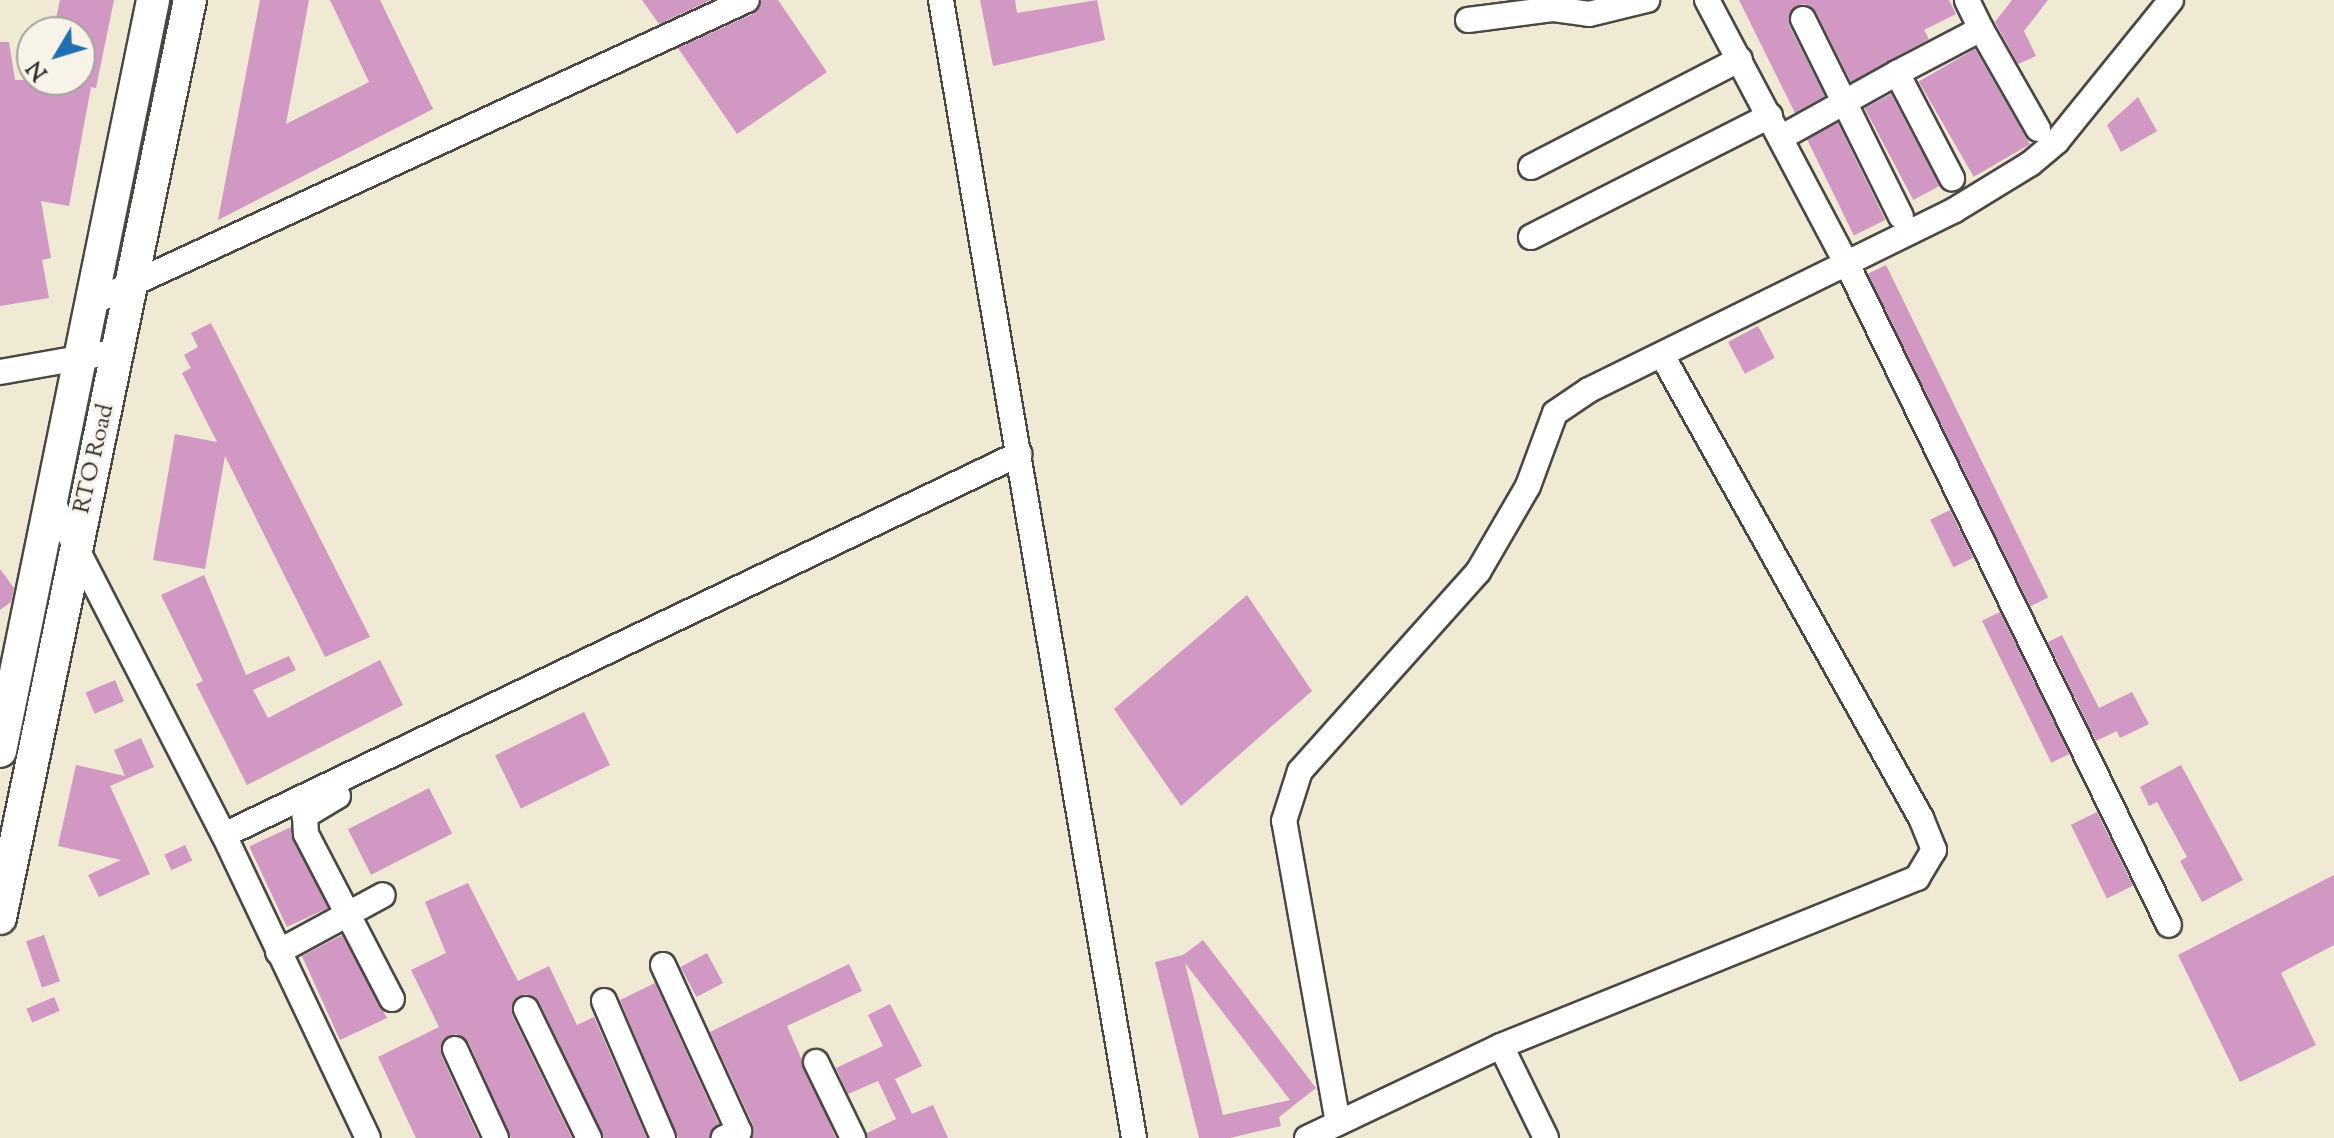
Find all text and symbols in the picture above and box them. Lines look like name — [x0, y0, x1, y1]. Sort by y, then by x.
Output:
north arrow — [16, 16, 96, 96]
text: N — [21, 53, 57, 86]
street label: RTO Road — [68, 401, 122, 517]

